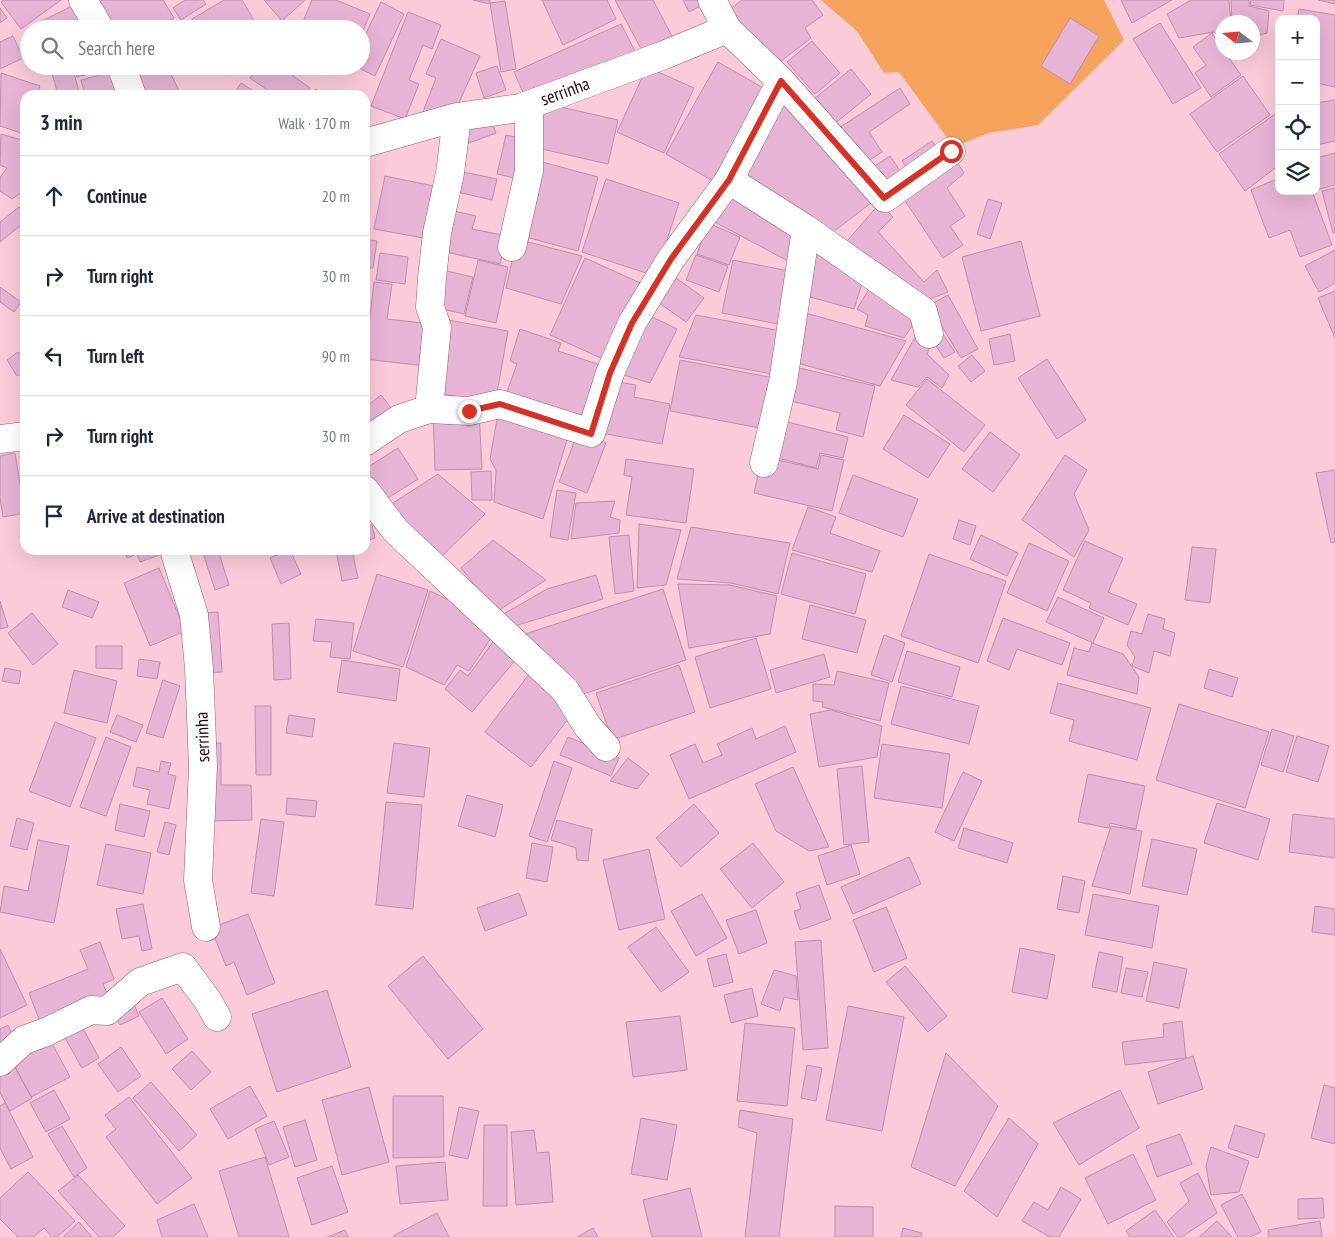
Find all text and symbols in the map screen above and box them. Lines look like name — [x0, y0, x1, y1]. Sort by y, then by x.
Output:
north arrow — [1215, 15, 1260, 60]
map controls — [1275, 15, 1320, 195]
button: + — [1275, 15, 1320, 60]
search box — [20, 20, 370, 75]
icon: search — [38, 34, 66, 62]
text: Search here — [78, 36, 155, 60]
button: − — [1275, 60, 1320, 105]
street label: serrinha — [537, 72, 593, 110]
button: locate — [1275, 105, 1320, 150]
text: 3 min — [40, 109, 82, 136]
text: Walk · 170 m — [278, 113, 350, 133]
route start — [940, 140, 963, 163]
button: layers — [1275, 150, 1320, 195]
icon: ahead — [40, 182, 68, 210]
text: Continue — [87, 184, 147, 208]
text: 20 m — [322, 186, 350, 206]
icon: right — [40, 262, 68, 290]
text: Turn right — [87, 264, 153, 288]
text: 30 m — [322, 266, 350, 286]
icon: left — [40, 342, 68, 370]
text: Turn left — [87, 344, 144, 368]
text: 90 m — [322, 346, 350, 366]
route end — [458, 400, 481, 423]
icon: right — [40, 422, 68, 450]
text: Turn right — [87, 424, 153, 448]
text: 30 m — [322, 426, 350, 446]
icon: arrive — [40, 502, 68, 530]
text: Arrive at destination — [87, 504, 225, 528]
street label: serrinha — [190, 711, 214, 763]

